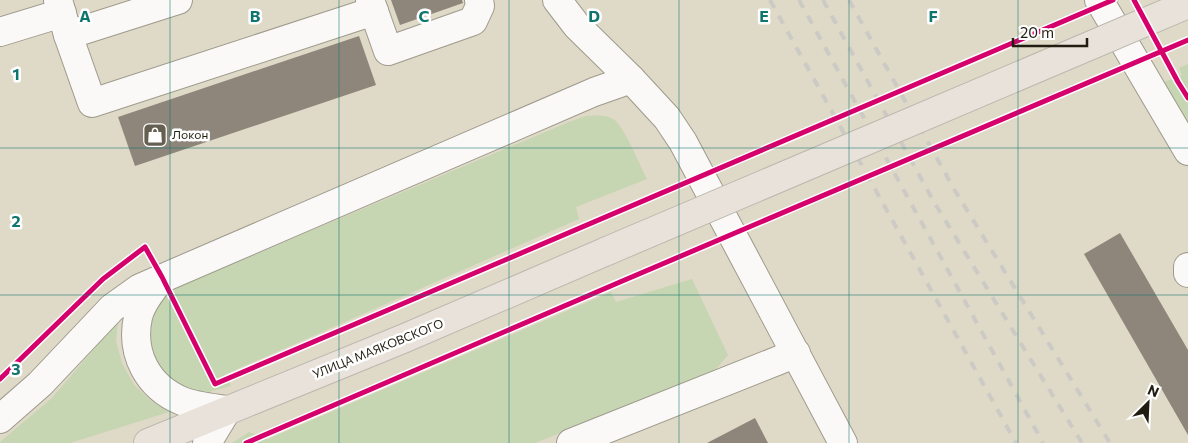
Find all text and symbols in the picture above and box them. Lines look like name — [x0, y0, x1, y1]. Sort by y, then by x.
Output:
text: A — [79, 6, 91, 25]
text: B — [250, 6, 261, 25]
text: C — [419, 6, 430, 25]
text: D — [588, 6, 600, 25]
text: E — [759, 6, 769, 25]
text: F — [928, 6, 938, 25]
scale bar — [1013, 15, 1087, 47]
text: 20 m — [1020, 23, 1054, 41]
text: 1 — [12, 64, 20, 83]
shop icon: Локон — [142, 122, 168, 148]
place label: Локон — [172, 127, 208, 141]
text: 2 — [11, 211, 21, 230]
street label: УЛИЦА МАЯКОВСКОГО — [310, 315, 445, 381]
text: 3 — [11, 359, 21, 378]
north arrow — [1123, 378, 1173, 428]
text: N — [1145, 381, 1162, 401]

